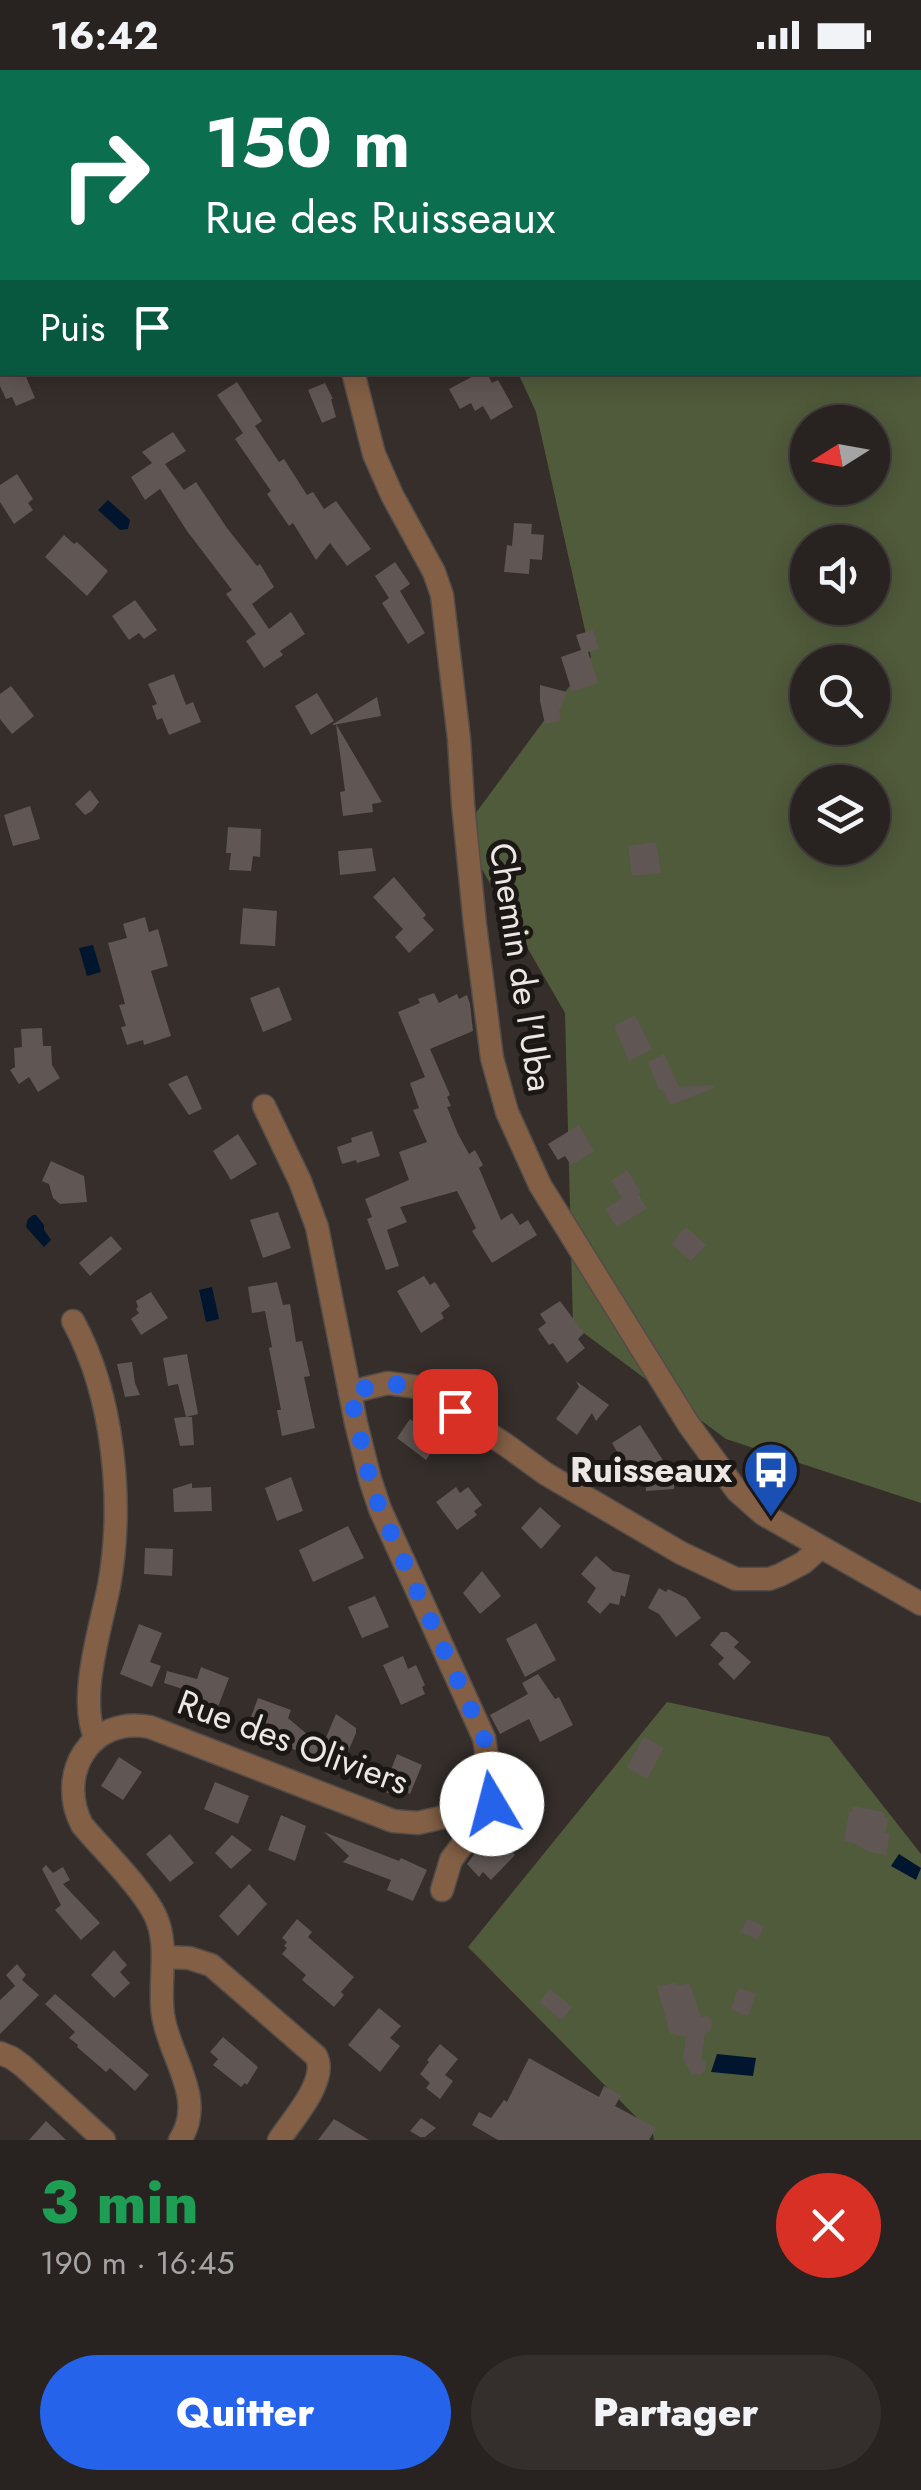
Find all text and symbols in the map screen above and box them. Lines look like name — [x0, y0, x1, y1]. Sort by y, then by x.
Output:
text: 16:42 — [50, 8, 158, 63]
text: 150 m — [205, 92, 411, 193]
icon: right — [40, 110, 170, 240]
text: Rue des Ruisseaux — [205, 185, 555, 250]
text: Puis — [40, 300, 105, 355]
icon: arrive — [125, 300, 180, 355]
north arrow — [790, 405, 890, 505]
map controls — [790, 405, 890, 865]
button: sound — [790, 525, 890, 625]
button: search — [790, 645, 890, 745]
button: layers — [790, 765, 890, 865]
street label: Chemin de l'Uba — [477, 839, 565, 1095]
pin — [413, 1369, 498, 1454]
icon: arrive — [428, 1384, 483, 1439]
bus stop icon: Ruisseaux — [741, 1440, 801, 1519]
place label: Ruisseaux — [570, 1445, 732, 1495]
street label: Rue des Oliviers — [171, 1677, 415, 1807]
position arrow — [440, 1752, 544, 1856]
text: 3 min — [40, 2159, 199, 2246]
button: close — [776, 2173, 881, 2278]
text: 190 m · 16:45 — [40, 2240, 235, 2286]
button: Quitter — [40, 2355, 451, 2470]
button: Partager — [471, 2355, 881, 2470]

